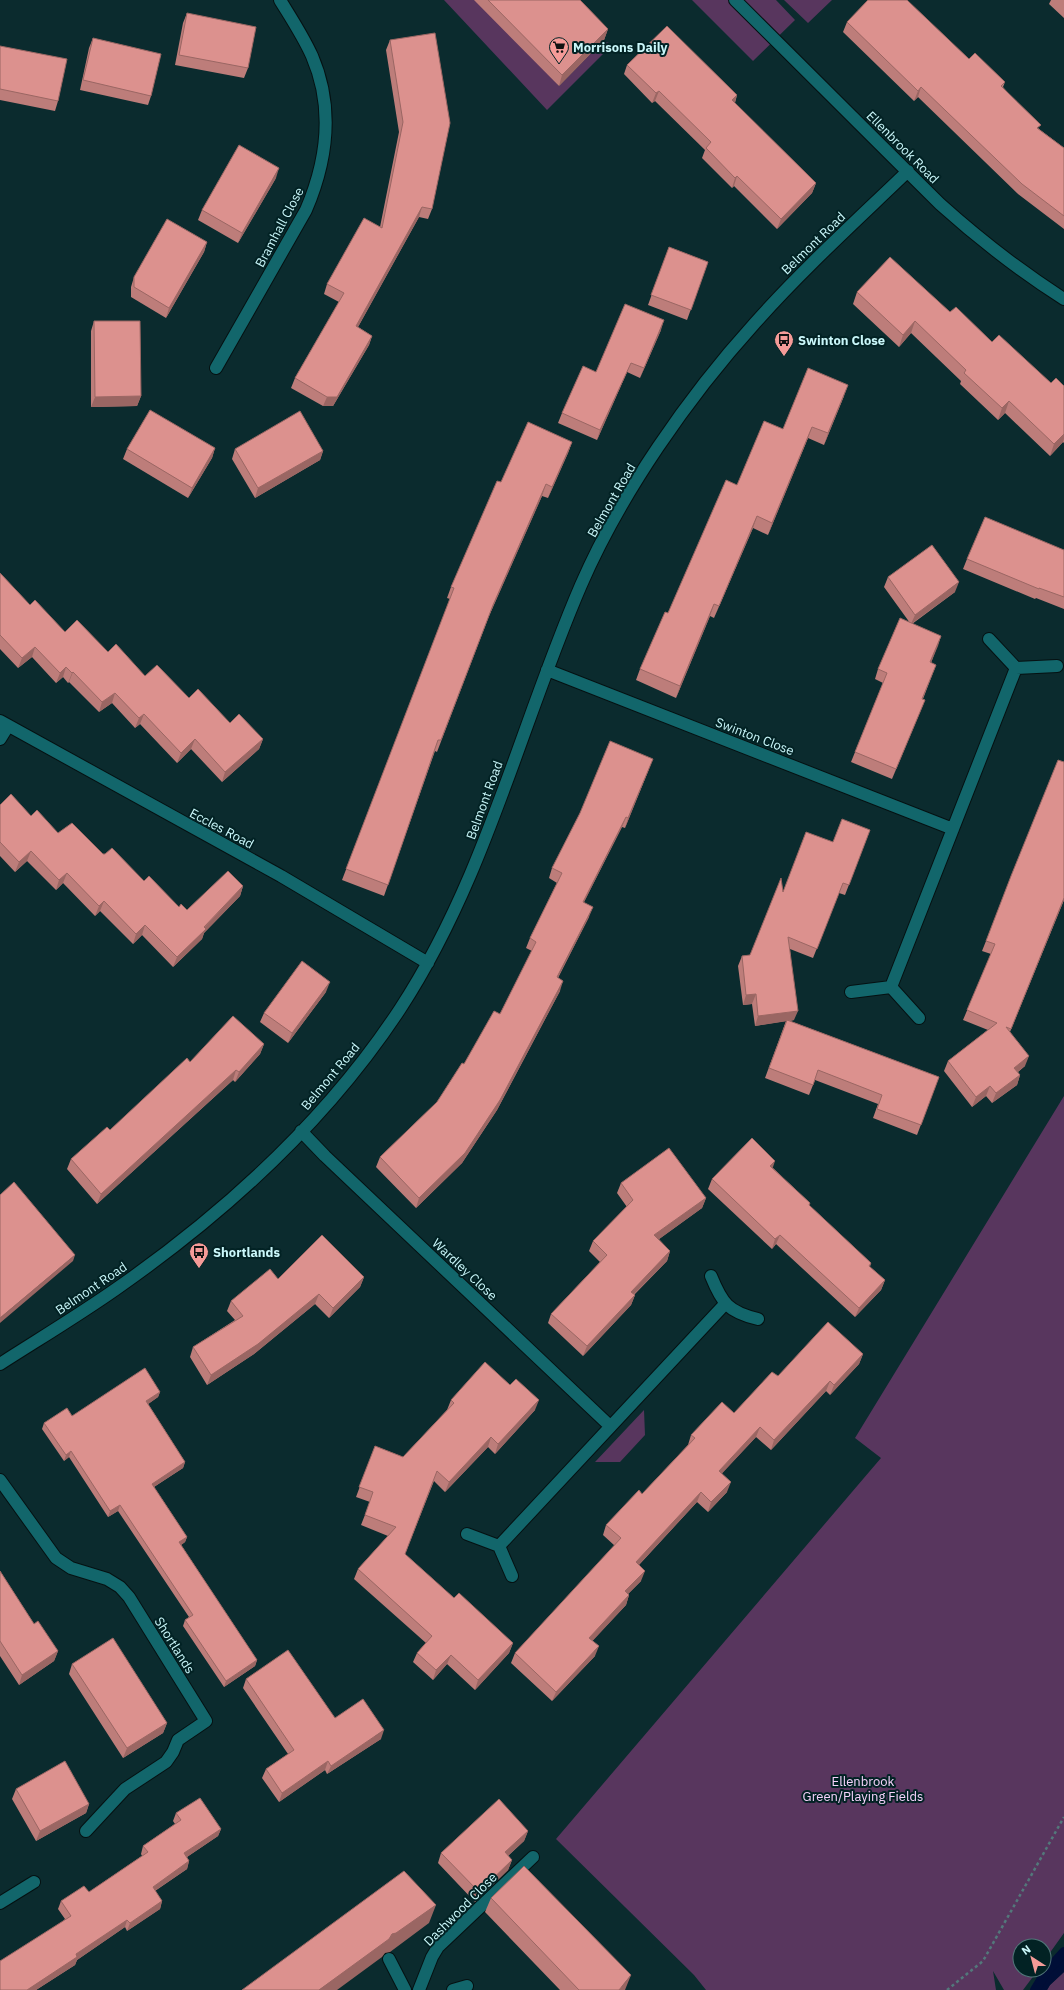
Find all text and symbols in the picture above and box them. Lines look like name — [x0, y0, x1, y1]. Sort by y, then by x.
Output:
supermarket icon: Morrisons Daily — [548, 36, 570, 64]
place label: Morrisons Daily — [573, 39, 667, 56]
street label: Ellenbrook Road — [863, 107, 943, 187]
street label: Bramhall Close — [251, 184, 308, 270]
street label: Belmont Road — [778, 209, 849, 278]
bus stop icon: Swinton Close — [773, 329, 795, 357]
place label: Swinton Close — [798, 332, 885, 349]
street label: Belmont Road — [583, 460, 639, 540]
street label: Swinton Close — [713, 714, 797, 759]
street label: Belmont Road — [462, 758, 507, 842]
street label: Eccles Road — [187, 804, 257, 852]
street label: Belmont Road — [297, 1039, 363, 1113]
street label: Wardley Close — [428, 1235, 501, 1304]
bus stop icon: Shortlands — [188, 1241, 210, 1269]
place label: Shortlands — [213, 1244, 280, 1261]
street label: Belmont Road — [52, 1258, 130, 1319]
street label: Shortlands — [151, 1614, 199, 1677]
park label: Ellenbrook Green/Playing Fields — [803, 1773, 923, 1805]
street label: Dashwood Close — [420, 1869, 501, 1950]
north arrow — [1012, 1938, 1052, 1978]
text: N — [1019, 1942, 1033, 1958]

